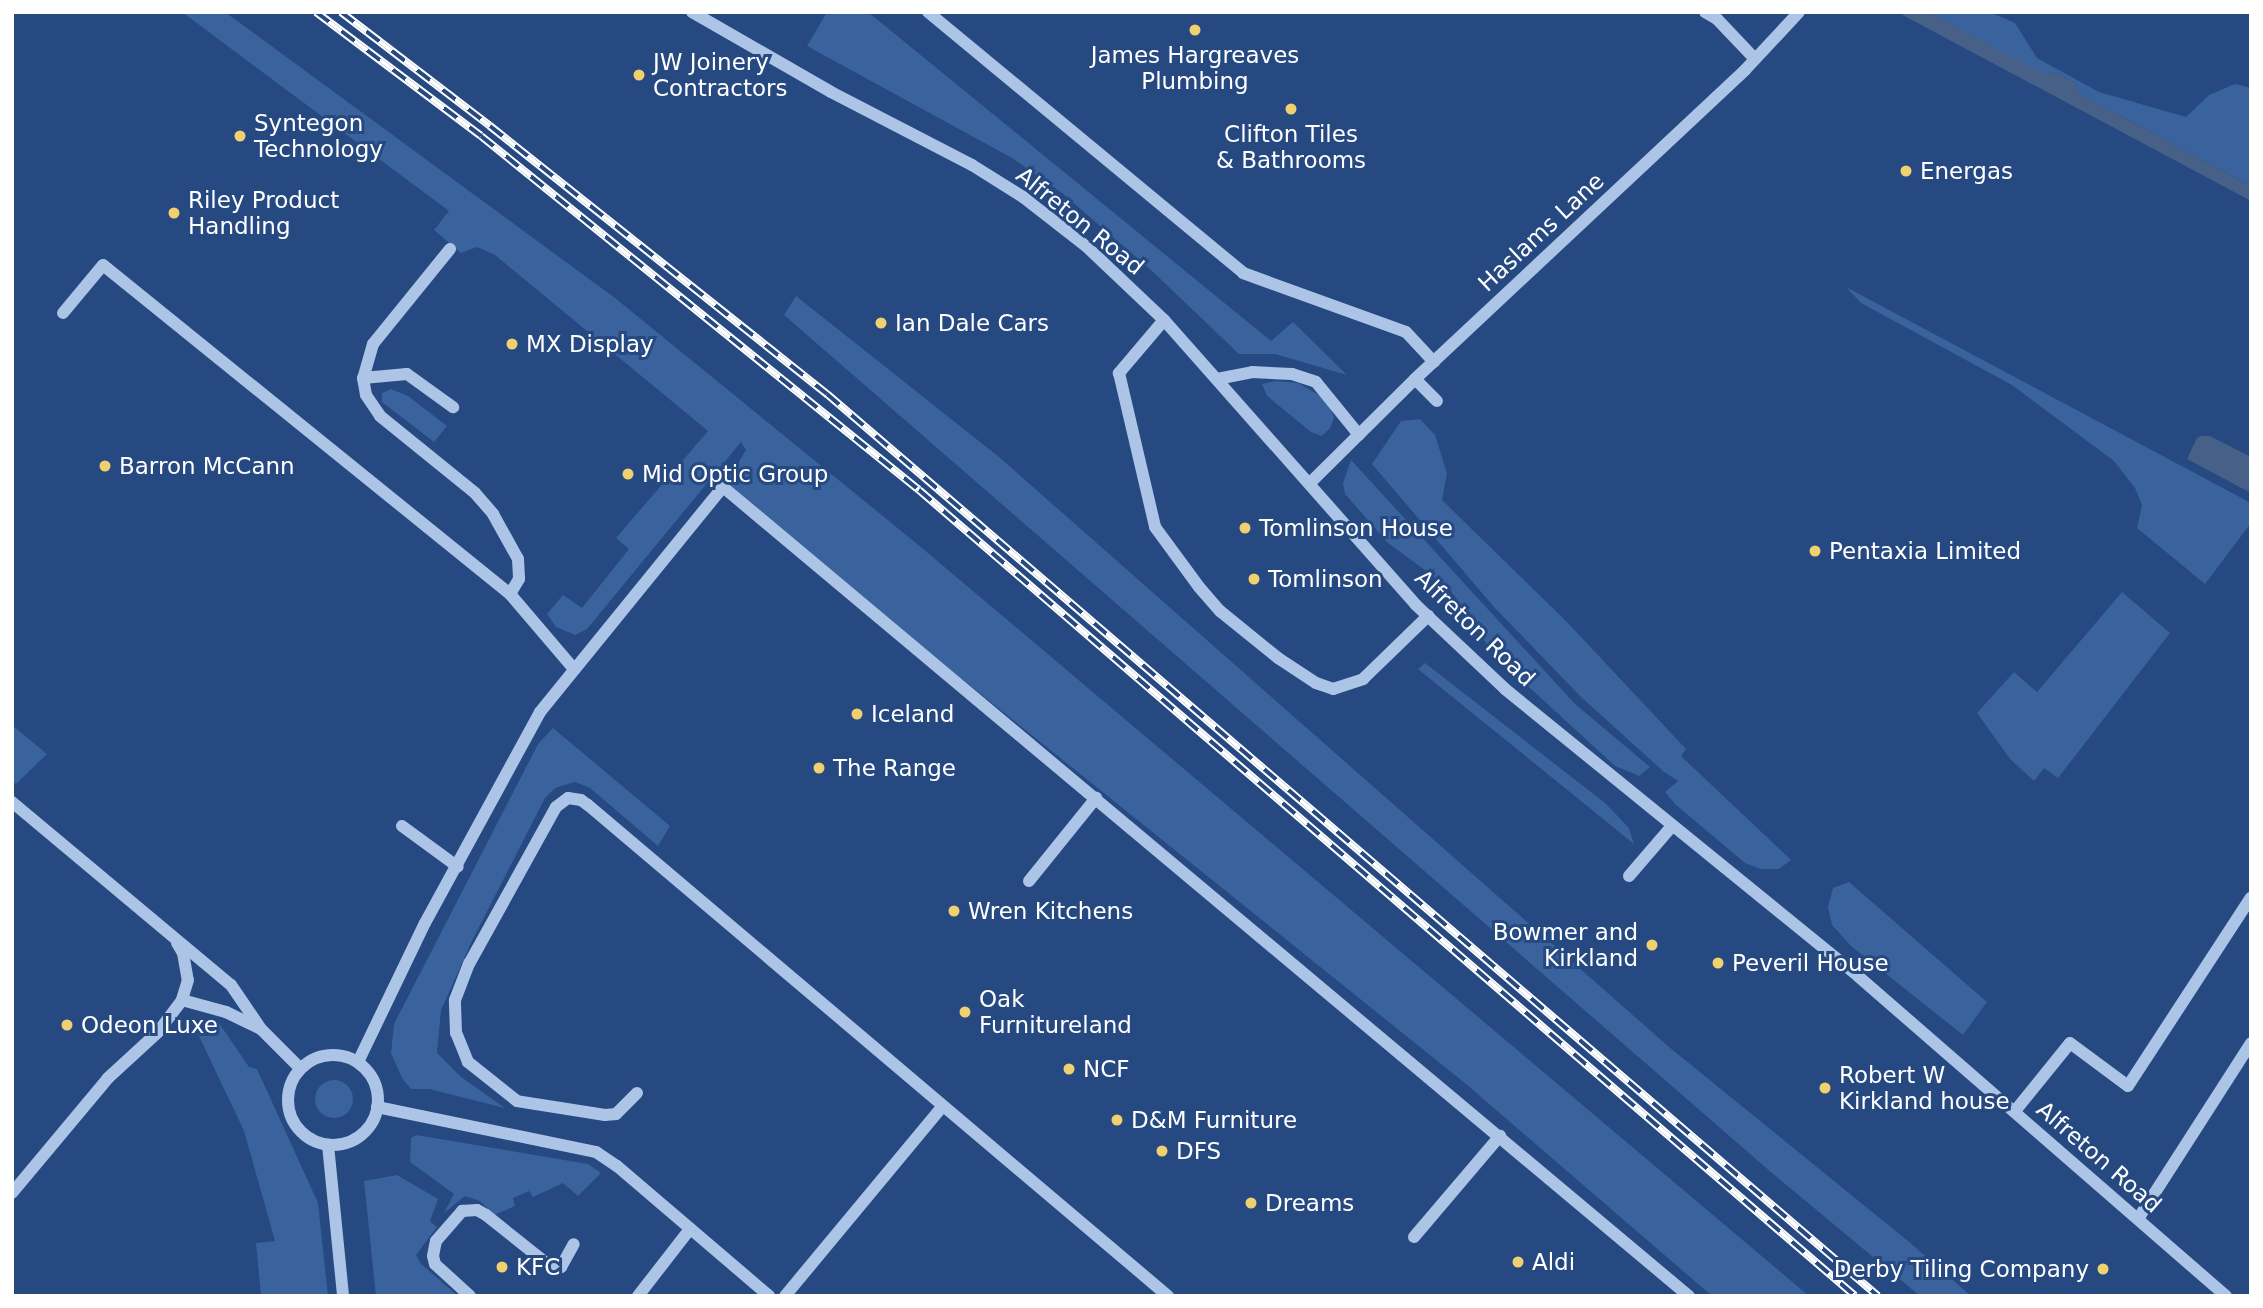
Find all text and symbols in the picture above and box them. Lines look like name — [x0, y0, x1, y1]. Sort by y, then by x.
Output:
marker: James Hargreaves Plumbing — [1187, 22, 1203, 38]
place label: James Hargreaves Plumbing — [1091, 41, 1299, 95]
place label: JW Joinery Contractors — [653, 48, 787, 102]
marker: JW Joinery Contractors — [631, 67, 647, 83]
marker: Clifton Tiles & Bathrooms — [1283, 101, 1299, 117]
place label: Syntegon Technology — [254, 109, 383, 163]
place label: Clifton Tiles & Bathrooms — [1216, 120, 1366, 174]
marker: Syntegon Technology — [232, 128, 248, 144]
place label: Energas — [1920, 157, 2013, 185]
street label: Alfreton Road — [1011, 161, 1149, 281]
marker: Energas — [1898, 163, 1914, 179]
street label: Haslams Lane — [1473, 167, 1609, 297]
place label: Riley Product Handling — [188, 186, 339, 240]
marker: Riley Product Handling — [166, 205, 182, 221]
place label: Ian Dale Cars — [895, 309, 1049, 337]
marker: Ian Dale Cars — [873, 315, 889, 331]
place label: MX Display — [526, 330, 654, 358]
marker: MX Display — [504, 336, 520, 352]
place label: Barron McCann — [119, 452, 295, 480]
marker: Barron McCann — [97, 458, 113, 474]
place label: Mid Optic Group — [642, 460, 828, 488]
marker: Mid Optic Group — [620, 466, 636, 482]
place label: Tomlinson House — [1259, 514, 1453, 542]
marker: Tomlinson House — [1237, 520, 1253, 536]
place label: Pentaxia Limited — [1829, 537, 2021, 565]
marker: Pentaxia Limited — [1807, 543, 1823, 559]
street label: Alfreton Road — [1409, 564, 1541, 692]
place label: Tomlinson — [1268, 565, 1383, 593]
marker: Tomlinson — [1246, 571, 1262, 587]
place label: Iceland — [871, 700, 954, 728]
marker: Iceland — [849, 706, 865, 722]
place label: The Range — [833, 754, 956, 782]
marker: The Range — [811, 760, 827, 776]
place label: Wren Kitchens — [968, 897, 1133, 925]
marker: Wren Kitchens — [946, 903, 962, 919]
place label: Bowmer and Kirkland — [1493, 918, 1638, 972]
marker: Bowmer and Kirkland — [1644, 937, 1660, 953]
place label: Peveril House — [1732, 949, 1889, 977]
marker: Peveril House — [1710, 955, 1726, 971]
place label: Oak Furnitureland — [979, 985, 1132, 1039]
marker: Oak Furnitureland — [957, 1004, 973, 1020]
place label: Odeon Luxe — [81, 1011, 218, 1039]
marker: Odeon Luxe — [59, 1017, 75, 1033]
place label: NCF — [1083, 1055, 1129, 1083]
marker: NCF — [1061, 1061, 1077, 1077]
place label: Robert W Kirkland house — [1839, 1061, 2010, 1115]
marker: Robert W Kirkland house — [1817, 1080, 1833, 1096]
street label: Alfreton Road — [2031, 1095, 2167, 1219]
place label: D&M Furniture — [1131, 1106, 1297, 1134]
marker: D&M Furniture — [1109, 1112, 1125, 1128]
place label: DFS — [1176, 1137, 1221, 1165]
marker: DFS — [1154, 1143, 1170, 1159]
place label: Dreams — [1265, 1189, 1354, 1217]
marker: Dreams — [1243, 1195, 1259, 1211]
place label: Aldi — [1532, 1248, 1575, 1276]
place label: KFC — [516, 1253, 560, 1281]
marker: Aldi — [1510, 1254, 1526, 1270]
place label: Derby Tiling Company — [1834, 1255, 2089, 1283]
marker: KFC — [494, 1259, 510, 1275]
marker: Derby Tiling Company — [2095, 1261, 2111, 1277]

